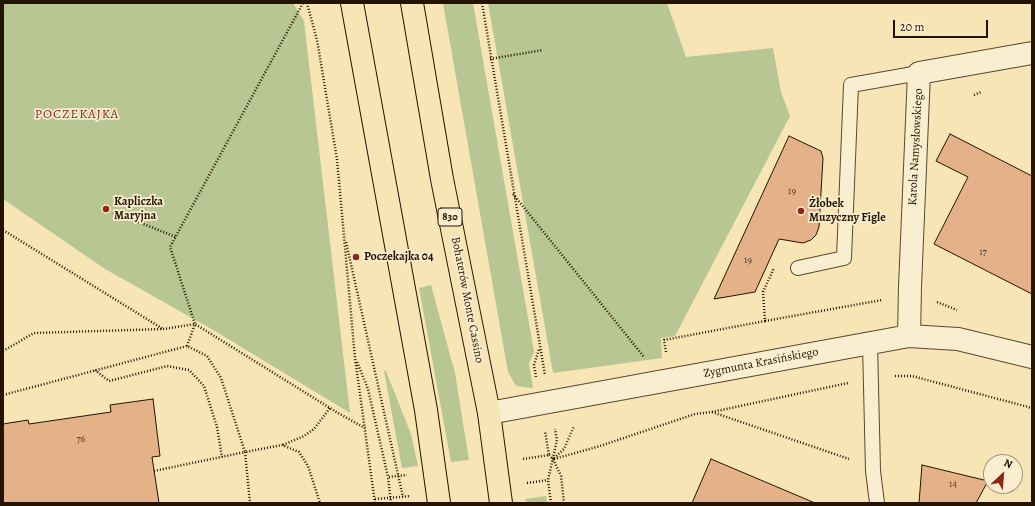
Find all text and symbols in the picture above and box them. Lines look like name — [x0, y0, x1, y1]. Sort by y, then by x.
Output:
scale bar — [895, 12, 990, 38]
text: 20 m — [900, 19, 924, 35]
street label: Karola Namysłowskiego — [906, 88, 926, 206]
district label: POCZEKAJKA — [35, 107, 119, 123]
house number: 19 — [788, 186, 796, 198]
place label: Kapliczka Maryjna — [114, 195, 163, 223]
place label: Żłobek Muzyczny Figle — [809, 197, 886, 225]
marker: Kapliczka Maryjna — [101, 204, 111, 214]
marker: Żłobek Muzyczny Figle — [796, 206, 806, 216]
road number: 830 — [438, 208, 462, 226]
street label: Bohaterów Monte Cassino — [448, 236, 486, 364]
house number: 17 — [979, 247, 987, 259]
place label: Poczekajka 04 — [364, 250, 434, 264]
marker: Poczekajka 04 — [351, 252, 361, 262]
house number: 19 — [744, 255, 752, 267]
street label: Zygmunta Krasińskiego — [702, 345, 820, 381]
house number: 76 — [77, 434, 85, 446]
north arrow — [983, 454, 1023, 494]
text: N — [1001, 455, 1015, 472]
house number: 14 — [949, 479, 957, 491]

